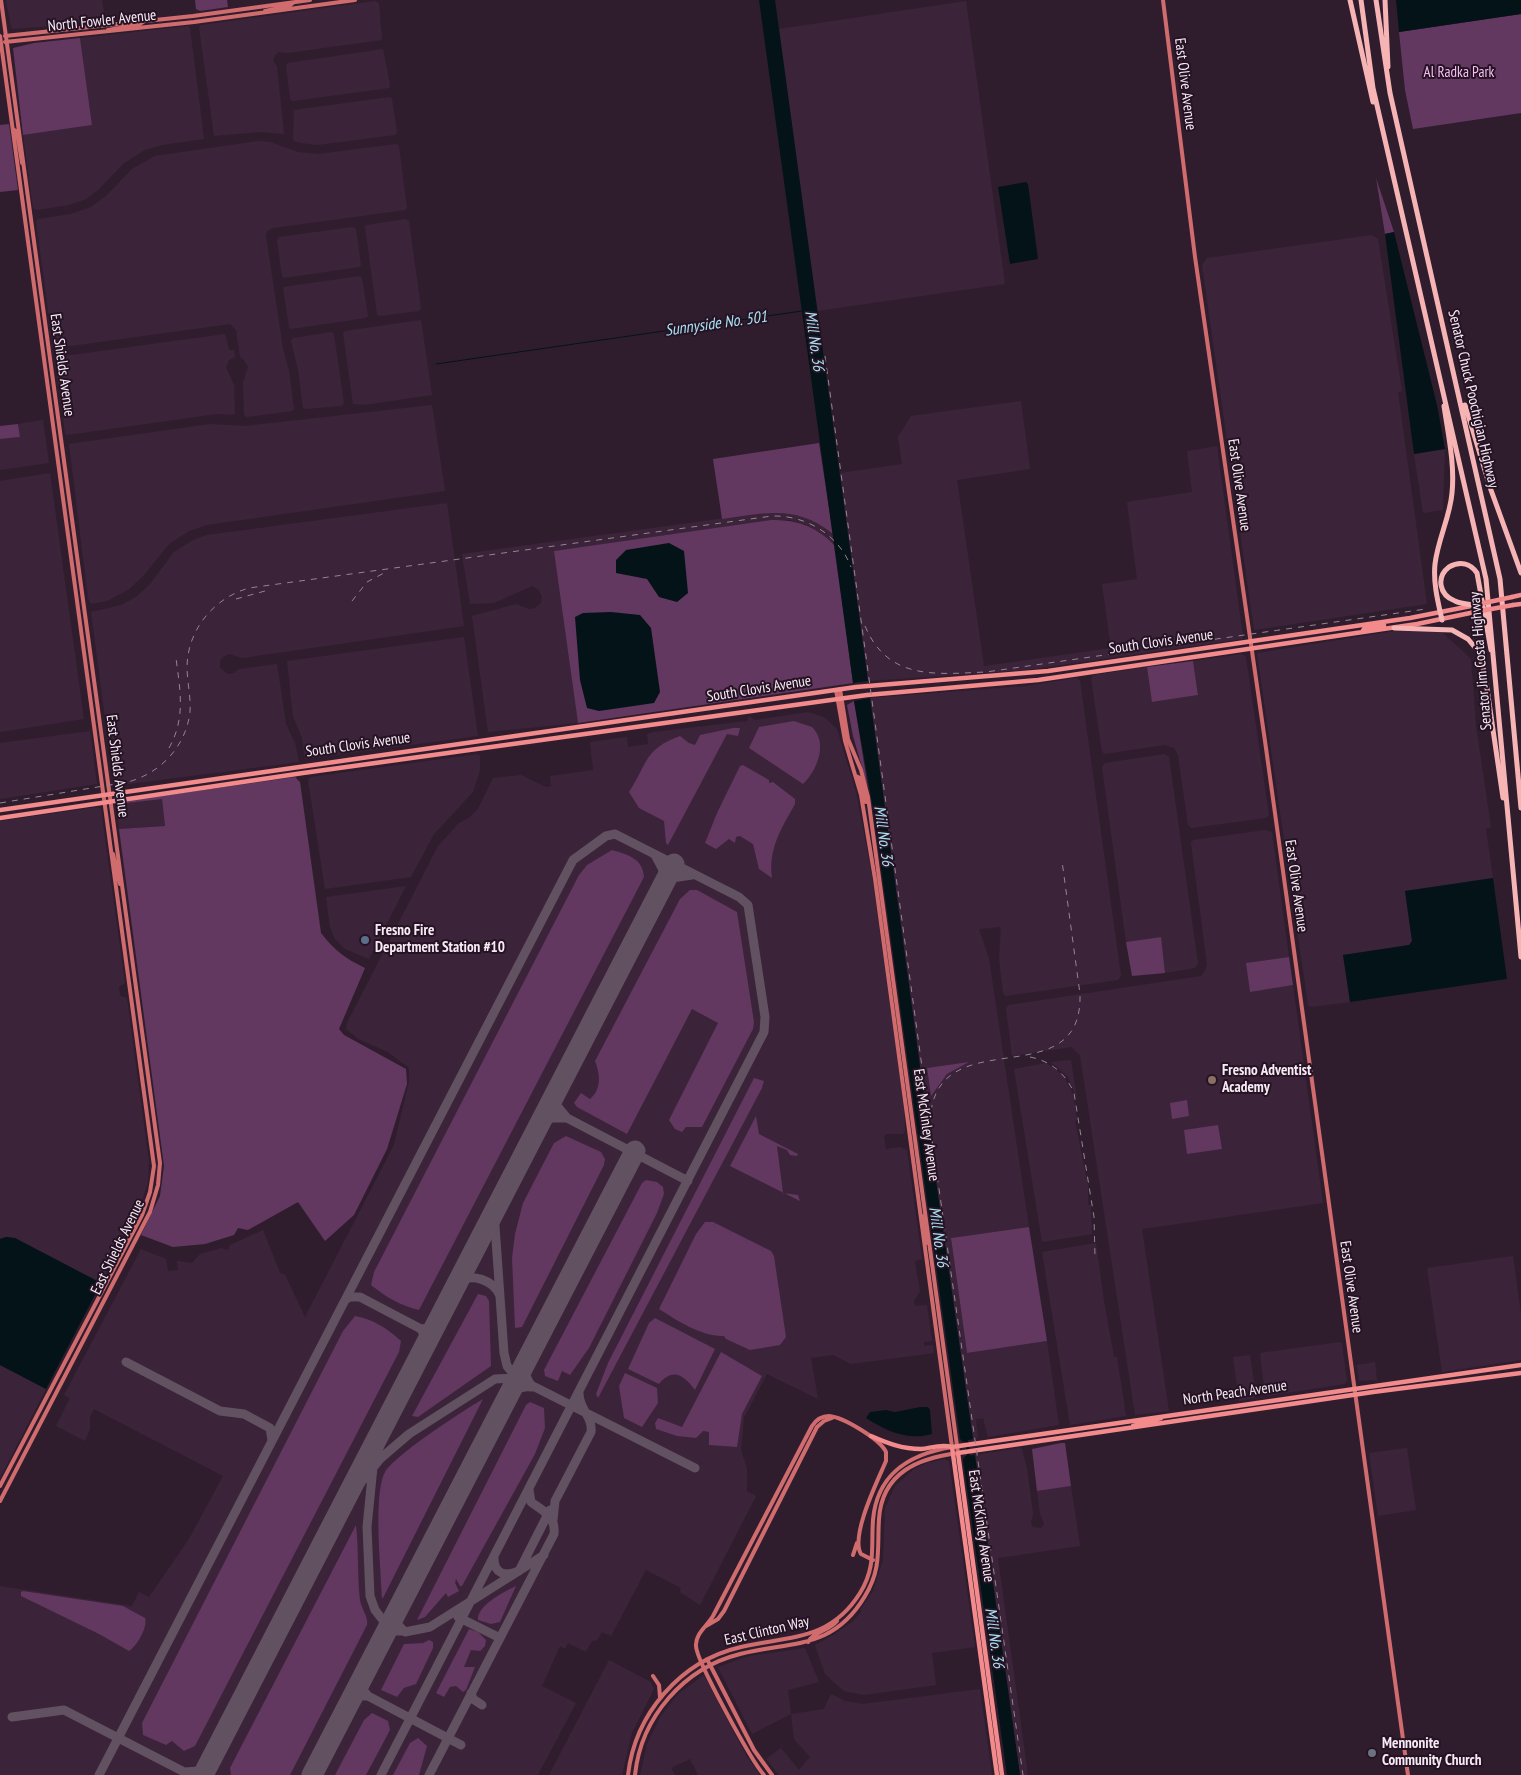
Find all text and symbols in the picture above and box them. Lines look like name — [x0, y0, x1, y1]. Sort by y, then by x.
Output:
street label: North Fowler Avenue — [47, 6, 157, 36]
street label: East Olive Avenue — [1170, 37, 1200, 131]
park label: Al Radka Park — [1424, 64, 1494, 82]
water label: Sunnyside No. 501 — [664, 307, 768, 341]
street label: Senator Chuck Poochigian Highway — [1444, 308, 1502, 490]
water label: Mill No. 36 — [800, 310, 828, 372]
street label: East Shields Avenue — [46, 313, 78, 417]
street label: East Olive Avenue — [1224, 438, 1254, 532]
street label: Senator Jim Costa Highway — [1466, 591, 1496, 731]
street label: South Clovis Avenue — [1108, 626, 1214, 658]
street label: South Clovis Avenue — [706, 672, 812, 706]
street label: East Shields Avenue — [102, 714, 132, 818]
street label: South Clovis Avenue — [305, 729, 411, 761]
water label: Mill No. 36 — [869, 805, 897, 867]
street label: East Olive Avenue — [1281, 839, 1311, 933]
place label: Fresno Fire Department Station #10 — [375, 922, 505, 957]
marker: Fresno Fire Department Station #10 — [359, 934, 371, 946]
place label: Fresno Adventist Academy — [1222, 1062, 1311, 1097]
street label: East McKinley Avenue — [909, 1068, 943, 1182]
marker: Fresno Adventist Academy — [1206, 1074, 1218, 1086]
street label: East Shields Avenue — [87, 1197, 149, 1297]
water label: Mill No. 36 — [924, 1206, 952, 1268]
street label: East Olive Avenue — [1336, 1240, 1366, 1334]
street label: North Peach Avenue — [1182, 1377, 1288, 1409]
street label: East McKinley Avenue — [964, 1469, 998, 1583]
water label: Mill No. 36 — [980, 1607, 1008, 1669]
street label: East Clinton Way — [723, 1613, 811, 1649]
place label: Mennonite Community Church — [1382, 1735, 1482, 1770]
marker: Mennonite Community Church — [1366, 1747, 1378, 1759]

